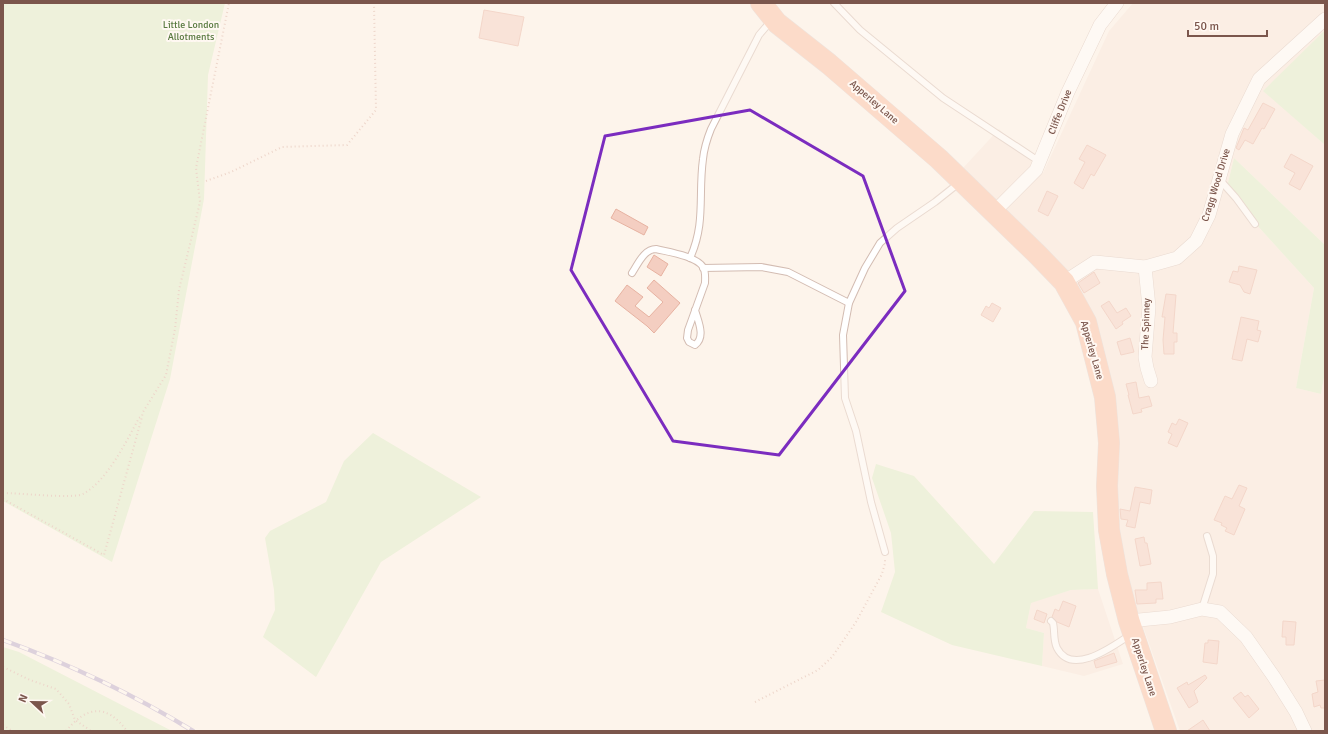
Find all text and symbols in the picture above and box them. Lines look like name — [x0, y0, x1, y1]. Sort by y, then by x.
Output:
scale bar — [1188, 12, 1267, 38]
park label: Little London Allotments — [163, 19, 219, 43]
text: 50 m — [1194, 19, 1219, 34]
street label: Apperley Lane — [847, 78, 901, 126]
street label: Cliffe Drive — [1046, 88, 1074, 136]
street label: Cragg Wood Drive — [1199, 147, 1233, 223]
street label: The Spinney — [1139, 298, 1153, 350]
street label: Apperley Lane — [1078, 319, 1106, 381]
street label: Apperley Lane — [1129, 636, 1159, 698]
north arrow — [12, 682, 52, 722]
text: N — [16, 692, 31, 704]

